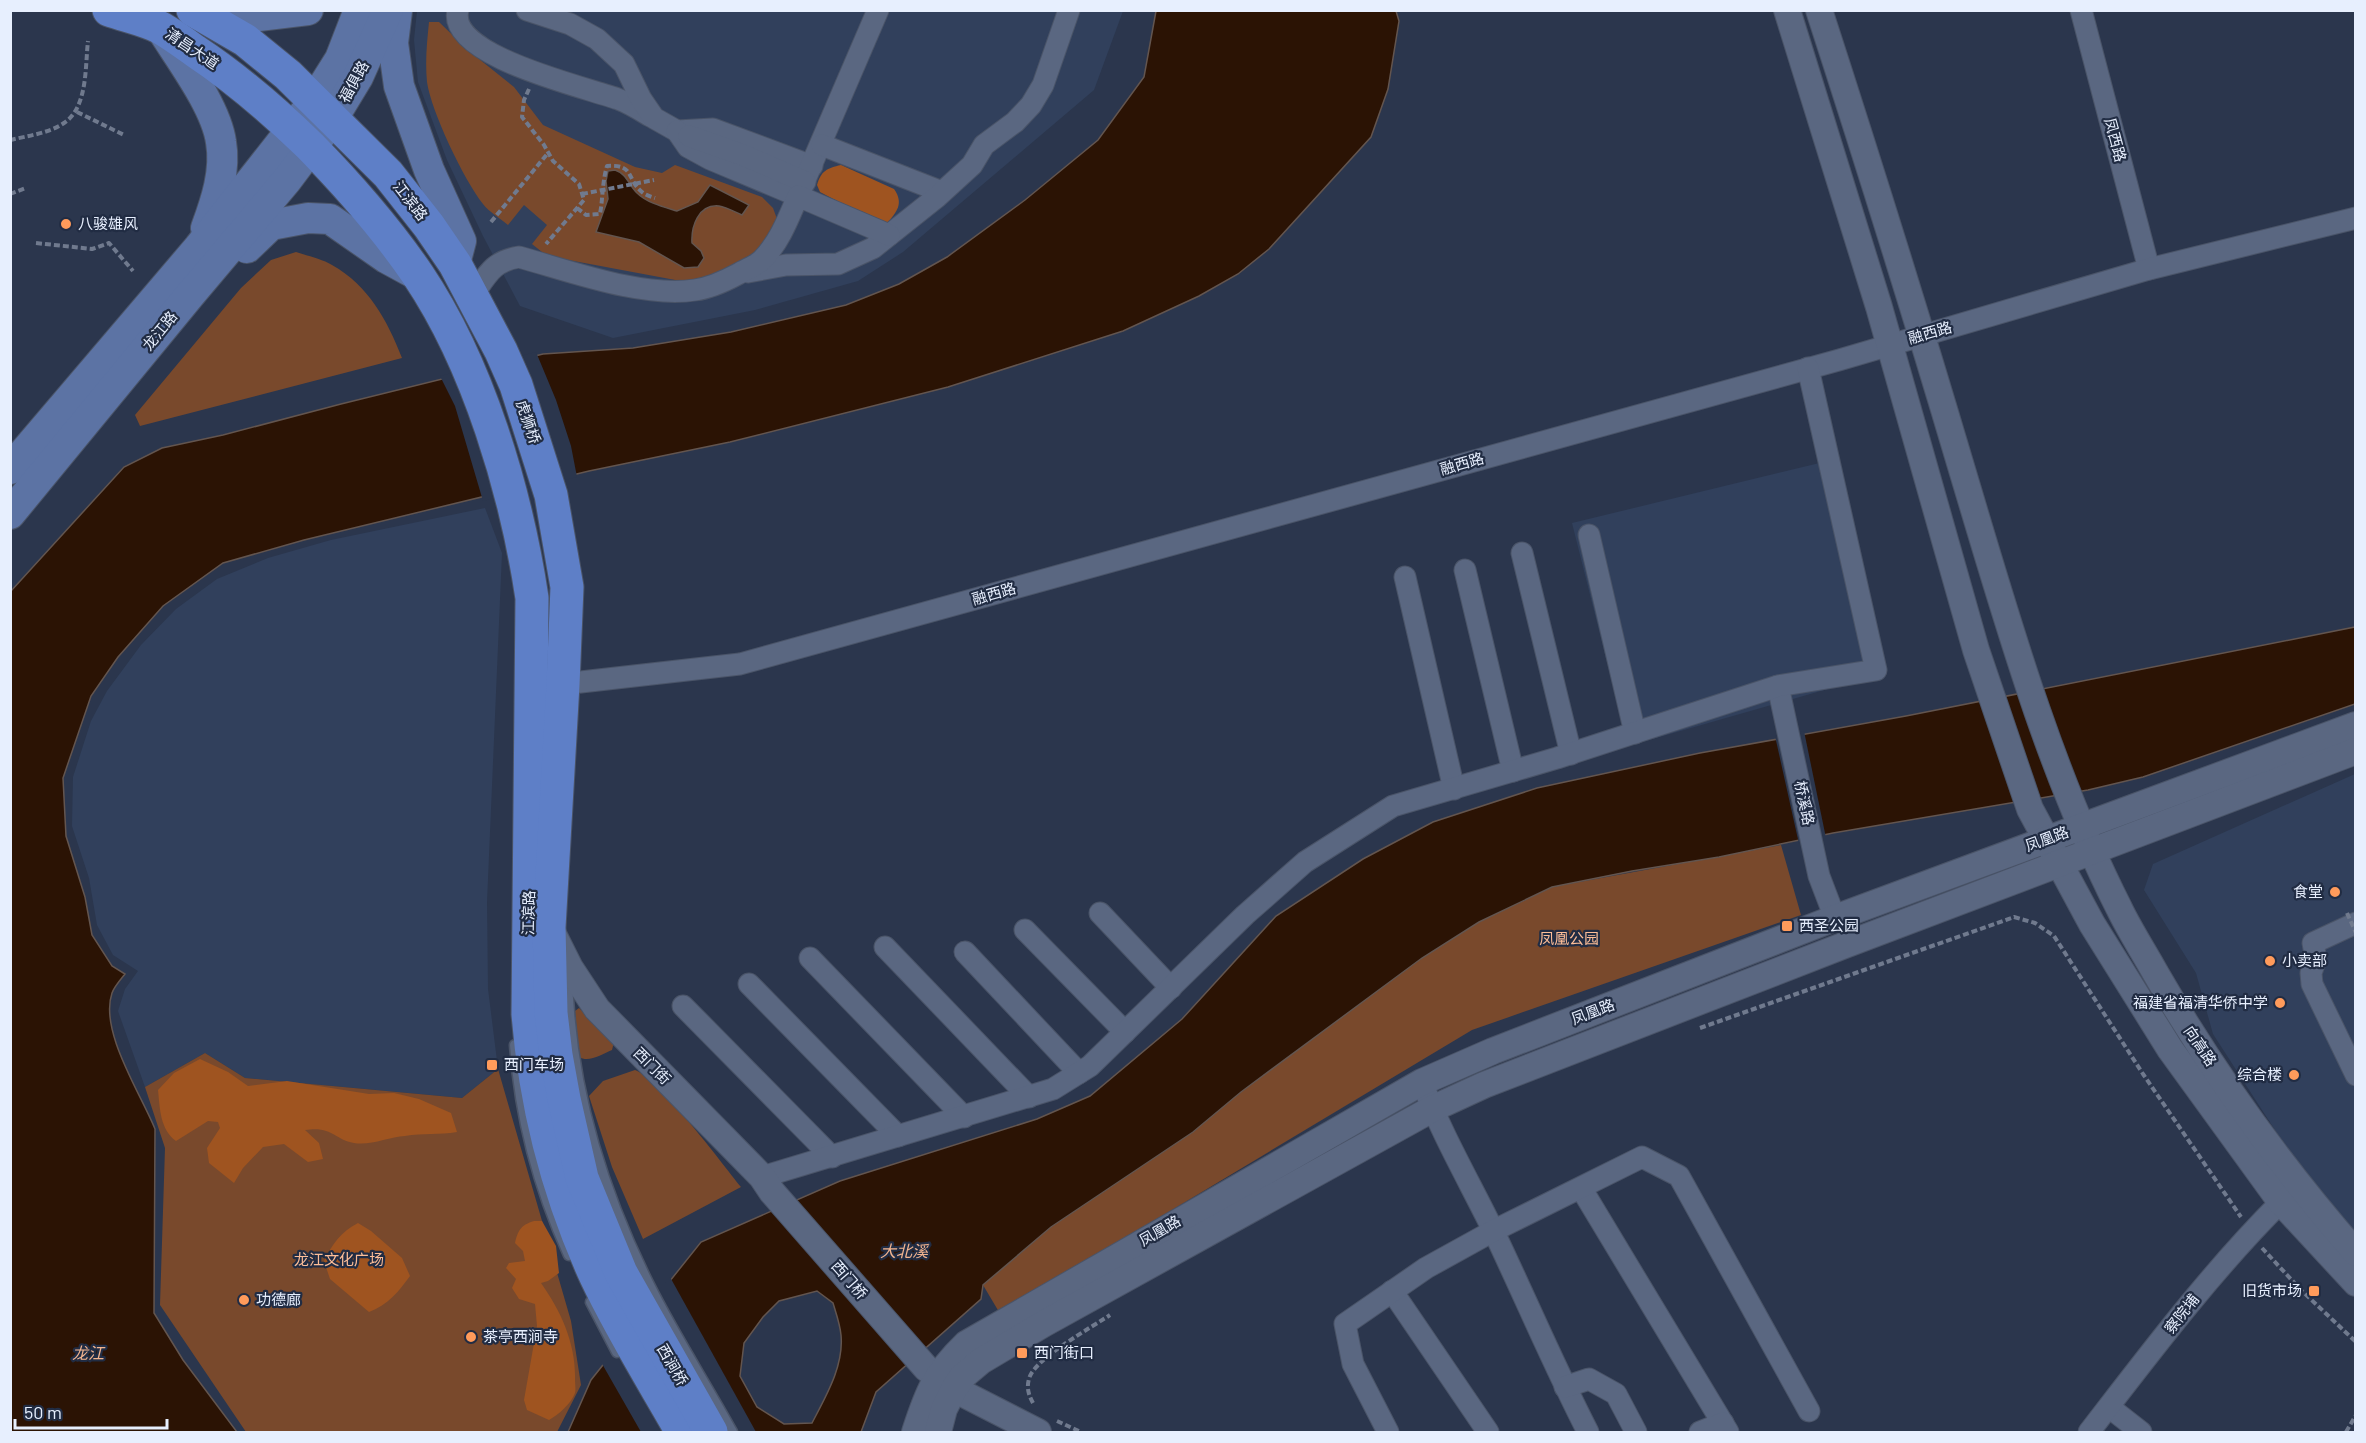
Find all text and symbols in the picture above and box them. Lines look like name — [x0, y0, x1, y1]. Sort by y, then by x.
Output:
street label: 清昌大道 — [163, 24, 222, 72]
street label: 福俱路 — [334, 57, 372, 106]
street label: 凤西路 — [2101, 116, 2130, 164]
street label: 江滨路 — [390, 177, 432, 224]
place label: 八骏雄风 — [78, 214, 138, 232]
marker: 八骏雄风 — [59, 217, 73, 231]
street label: 龙江路 — [138, 307, 180, 354]
street label: 融西路 — [1906, 317, 1954, 347]
street label: 虎狮桥 — [513, 397, 545, 446]
street label: 融西路 — [1438, 448, 1486, 478]
street label: 融西路 — [970, 578, 1018, 608]
street label: 桥溪路 — [1791, 779, 1818, 827]
street label: 凤凰路 — [2022, 822, 2071, 854]
place label: 食堂 — [2293, 882, 2323, 900]
marker: 食堂 — [2328, 885, 2342, 899]
street label: 江滨路 — [519, 890, 537, 936]
place label: 西圣公园 — [1799, 916, 1859, 934]
marker: 西圣公园 — [1780, 919, 1794, 933]
park label: 凤凰公园 — [1539, 929, 1599, 947]
place label: 小卖部 — [2282, 951, 2327, 969]
marker: 小卖部 — [2263, 954, 2277, 968]
place label: 福建省福清华侨中学 — [2133, 993, 2268, 1011]
street label: 凤凰路 — [1568, 995, 1617, 1028]
marker: 福建省福清华侨中学 — [2273, 996, 2287, 1010]
street label: 向高路 — [2181, 1022, 2221, 1069]
street label: 西门街 — [630, 1043, 675, 1088]
place label: 西门车场 — [504, 1055, 564, 1073]
marker: 西门车场 — [485, 1058, 499, 1072]
place label: 综合楼 — [2237, 1065, 2282, 1083]
marker: 综合楼 — [2287, 1068, 2301, 1082]
street label: 凤凰路 — [1136, 1211, 1183, 1249]
water label: 大北溪 — [880, 1241, 930, 1260]
park label: 龙江文化广场 — [294, 1250, 384, 1268]
street label: 西门桥 — [828, 1256, 871, 1302]
place label: 旧货市场 — [2242, 1281, 2302, 1299]
marker: 旧货市场 — [2307, 1284, 2321, 1298]
place label: 功德廊 — [256, 1290, 301, 1308]
street label: 察院埔 — [2160, 1290, 2202, 1337]
marker: 功德廊 — [237, 1293, 251, 1307]
place label: 茶亭西涧寺 — [483, 1327, 558, 1345]
marker: 茶亭西涧寺 — [464, 1330, 478, 1344]
street label: 西涧桥 — [654, 1341, 692, 1388]
water label: 龙江 — [72, 1343, 106, 1362]
place label: 西门街口 — [1034, 1343, 1094, 1361]
marker: 西门街口 — [1015, 1346, 1029, 1360]
scale bar — [15, 1392, 166, 1430]
text: 50 m — [24, 1401, 62, 1423]

